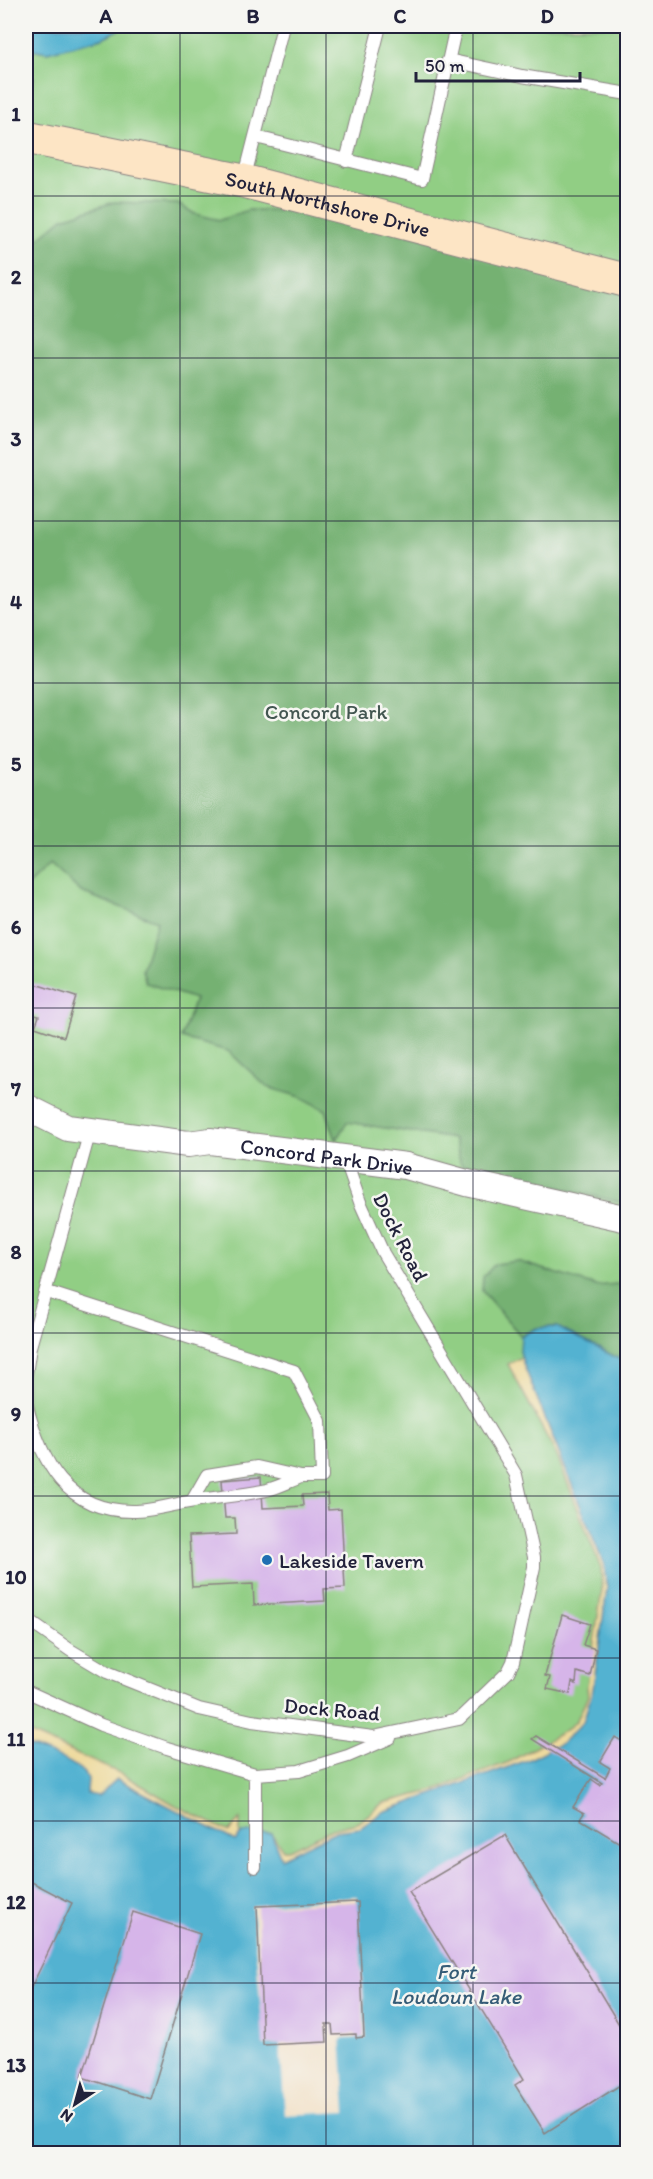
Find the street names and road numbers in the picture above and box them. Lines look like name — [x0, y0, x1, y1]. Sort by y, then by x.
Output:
street label: South Northshore Drive — [223, 165, 433, 242]
street label: Concord Park Drive — [239, 1132, 416, 1180]
street label: Dock Road — [368, 1189, 434, 1286]
street label: Dock Road — [283, 1692, 381, 1726]

